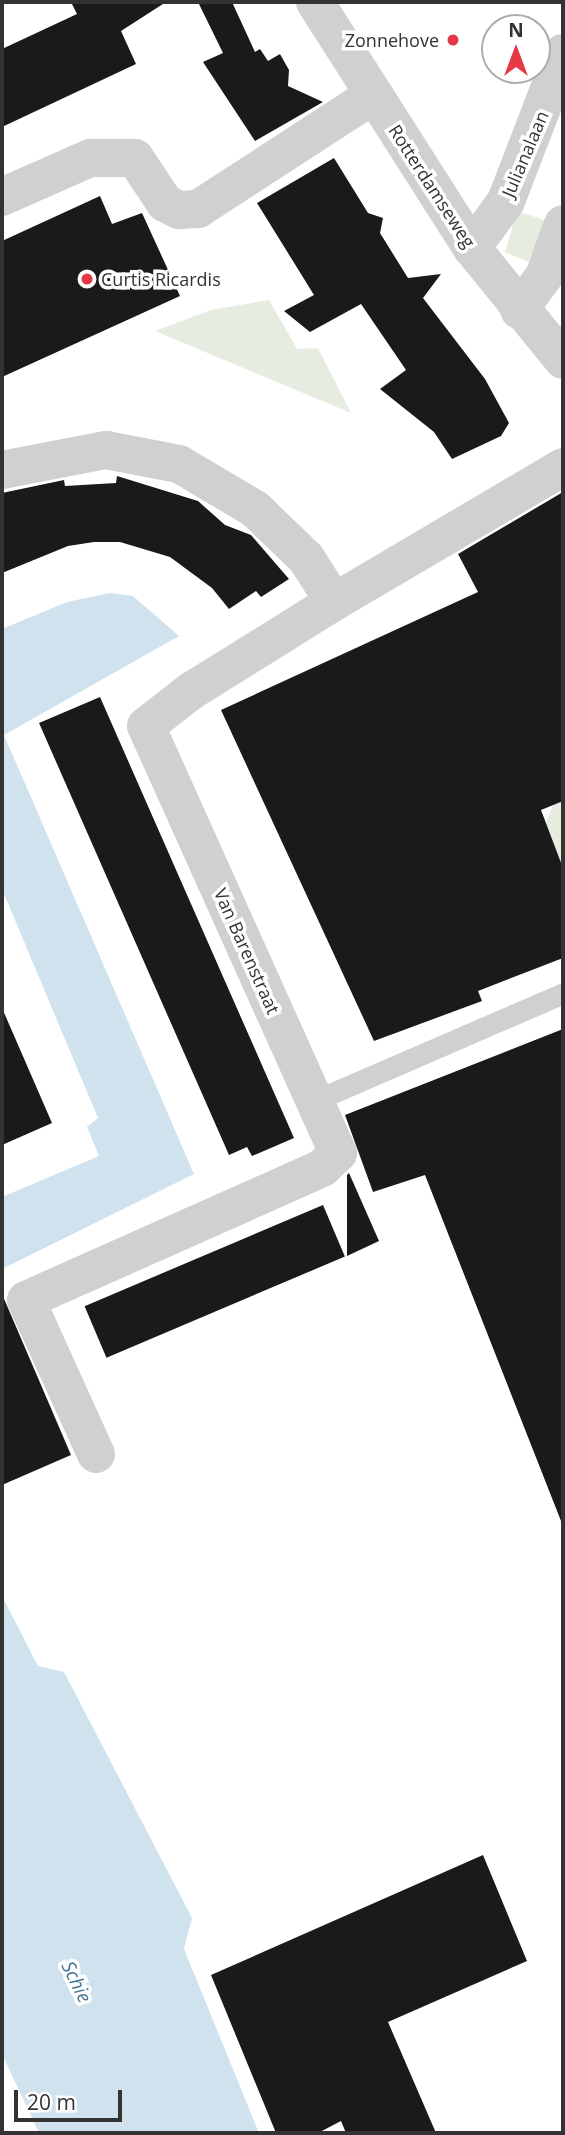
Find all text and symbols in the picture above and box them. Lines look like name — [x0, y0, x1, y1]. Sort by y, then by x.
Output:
north arrow — [481, 14, 551, 84]
text: N — [508, 17, 524, 43]
place label: Zonnehove — [345, 29, 439, 51]
marker: Zonnehove — [445, 32, 461, 48]
street label: Julianalaan — [497, 108, 553, 200]
street label: Rotterdamseweg — [384, 120, 480, 252]
place label: Curtis Ricardis — [101, 268, 221, 290]
marker: Curtis Ricardis — [79, 271, 95, 287]
street label: Van Barenstraat — [210, 885, 284, 1017]
water label: Schie — [56, 1958, 96, 2006]
scale bar — [18, 2076, 126, 2120]
text: 20 m — [27, 2088, 76, 2116]

